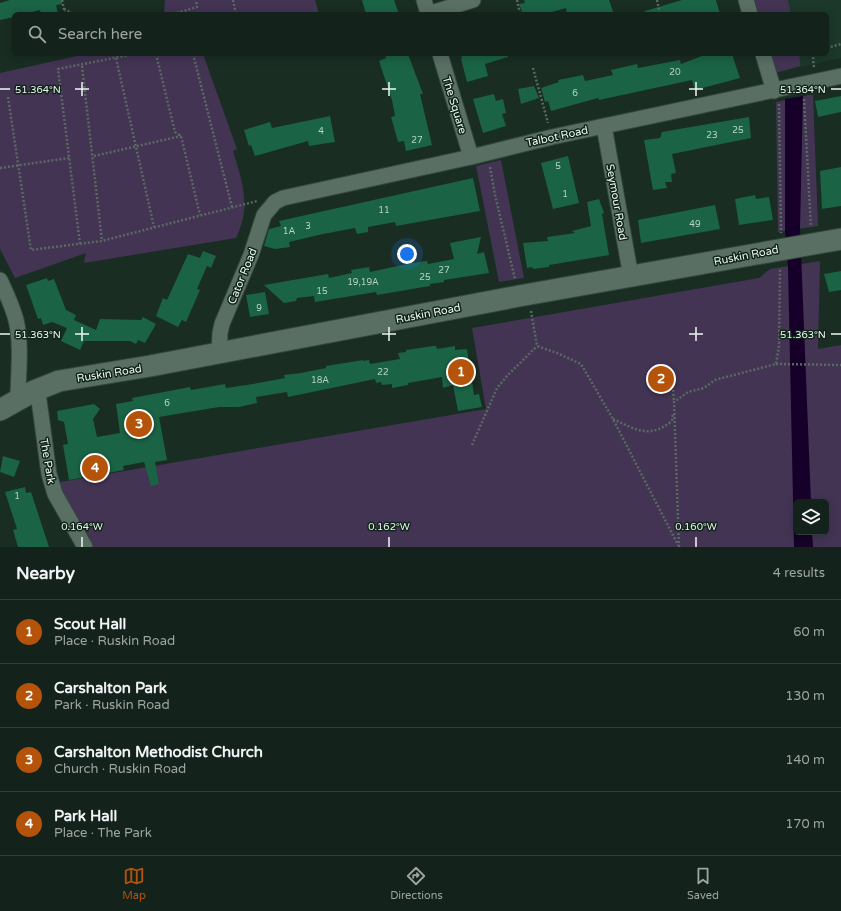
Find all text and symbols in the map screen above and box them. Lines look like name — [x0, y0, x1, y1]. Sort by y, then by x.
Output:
search box — [12, 12, 829, 56]
icon: search — [26, 23, 48, 45]
text: Search here — [58, 25, 142, 43]
house number: 20 — [669, 67, 681, 78]
street label: The Square — [440, 75, 469, 135]
text: 51.364°N — [15, 84, 61, 96]
text: 51.364°N — [780, 84, 826, 96]
house number: 6 — [572, 88, 578, 99]
street label: Talbot Road — [525, 124, 589, 149]
house number: 25 — [732, 125, 744, 136]
house number: 4 — [318, 126, 324, 137]
house number: 23 — [706, 130, 718, 141]
house number: 27 — [411, 135, 423, 146]
house number: 5 — [555, 161, 561, 172]
street label: Seymour Road — [603, 163, 630, 241]
house number: 1 — [562, 189, 568, 200]
house number: 11 — [378, 205, 390, 216]
house number: 49 — [689, 219, 701, 230]
house number: 3 — [305, 221, 311, 232]
house number: 1A — [283, 226, 295, 237]
street label: Ruskin Road — [713, 243, 780, 268]
your location — [397, 244, 417, 264]
street label: Cator Road — [225, 246, 260, 306]
house number: 27 — [438, 265, 450, 276]
house number: 25 — [419, 272, 431, 283]
house number: 19,19A — [347, 277, 379, 288]
house number: 15 — [316, 286, 328, 297]
street label: Ruskin Road — [395, 301, 462, 326]
house number: 9 — [256, 303, 262, 314]
text: 51.363°N — [15, 329, 61, 341]
text: 51.363°N — [780, 329, 826, 341]
pin: 1 — [448, 357, 474, 387]
street label: Ruskin Road — [76, 362, 143, 385]
pin: 2 — [648, 364, 674, 394]
house number: 22 — [377, 367, 389, 378]
house number: 18A — [311, 375, 329, 386]
house number: 6 — [164, 398, 170, 409]
pin: 3 — [126, 409, 152, 439]
street label: The Park — [37, 437, 58, 485]
pin: 4 — [82, 453, 108, 483]
house number: 1 — [14, 491, 20, 502]
map controls — [793, 499, 829, 535]
button: layers — [793, 499, 829, 535]
text: 0.164°W — [61, 521, 103, 533]
text: 0.162°W — [368, 521, 410, 533]
text: 0.160°W — [675, 521, 717, 533]
text: Nearby — [16, 563, 75, 584]
text: 4 results — [773, 565, 825, 581]
text: Scout Hall — [54, 615, 126, 633]
text: 1 — [25, 624, 33, 640]
text: 60 m — [793, 624, 825, 640]
text: Place · Ruskin Road — [54, 633, 175, 649]
text: Carshalton Park — [54, 679, 167, 697]
text: 2 — [25, 688, 33, 704]
text: 130 m — [785, 688, 825, 704]
text: Park · Ruskin Road — [54, 697, 170, 713]
text: Carshalton Methodist Church — [54, 743, 263, 761]
text: 3 — [25, 752, 33, 768]
text: 140 m — [785, 752, 825, 768]
text: Church · Ruskin Road — [54, 761, 186, 777]
text: Park Hall — [54, 807, 117, 825]
text: 4 — [25, 816, 33, 832]
text: 170 m — [785, 816, 825, 832]
text: Place · The Park — [54, 825, 152, 841]
tab: Map — [122, 865, 146, 902]
tab: Directions — [390, 865, 443, 902]
tab: Saved — [687, 865, 719, 902]

